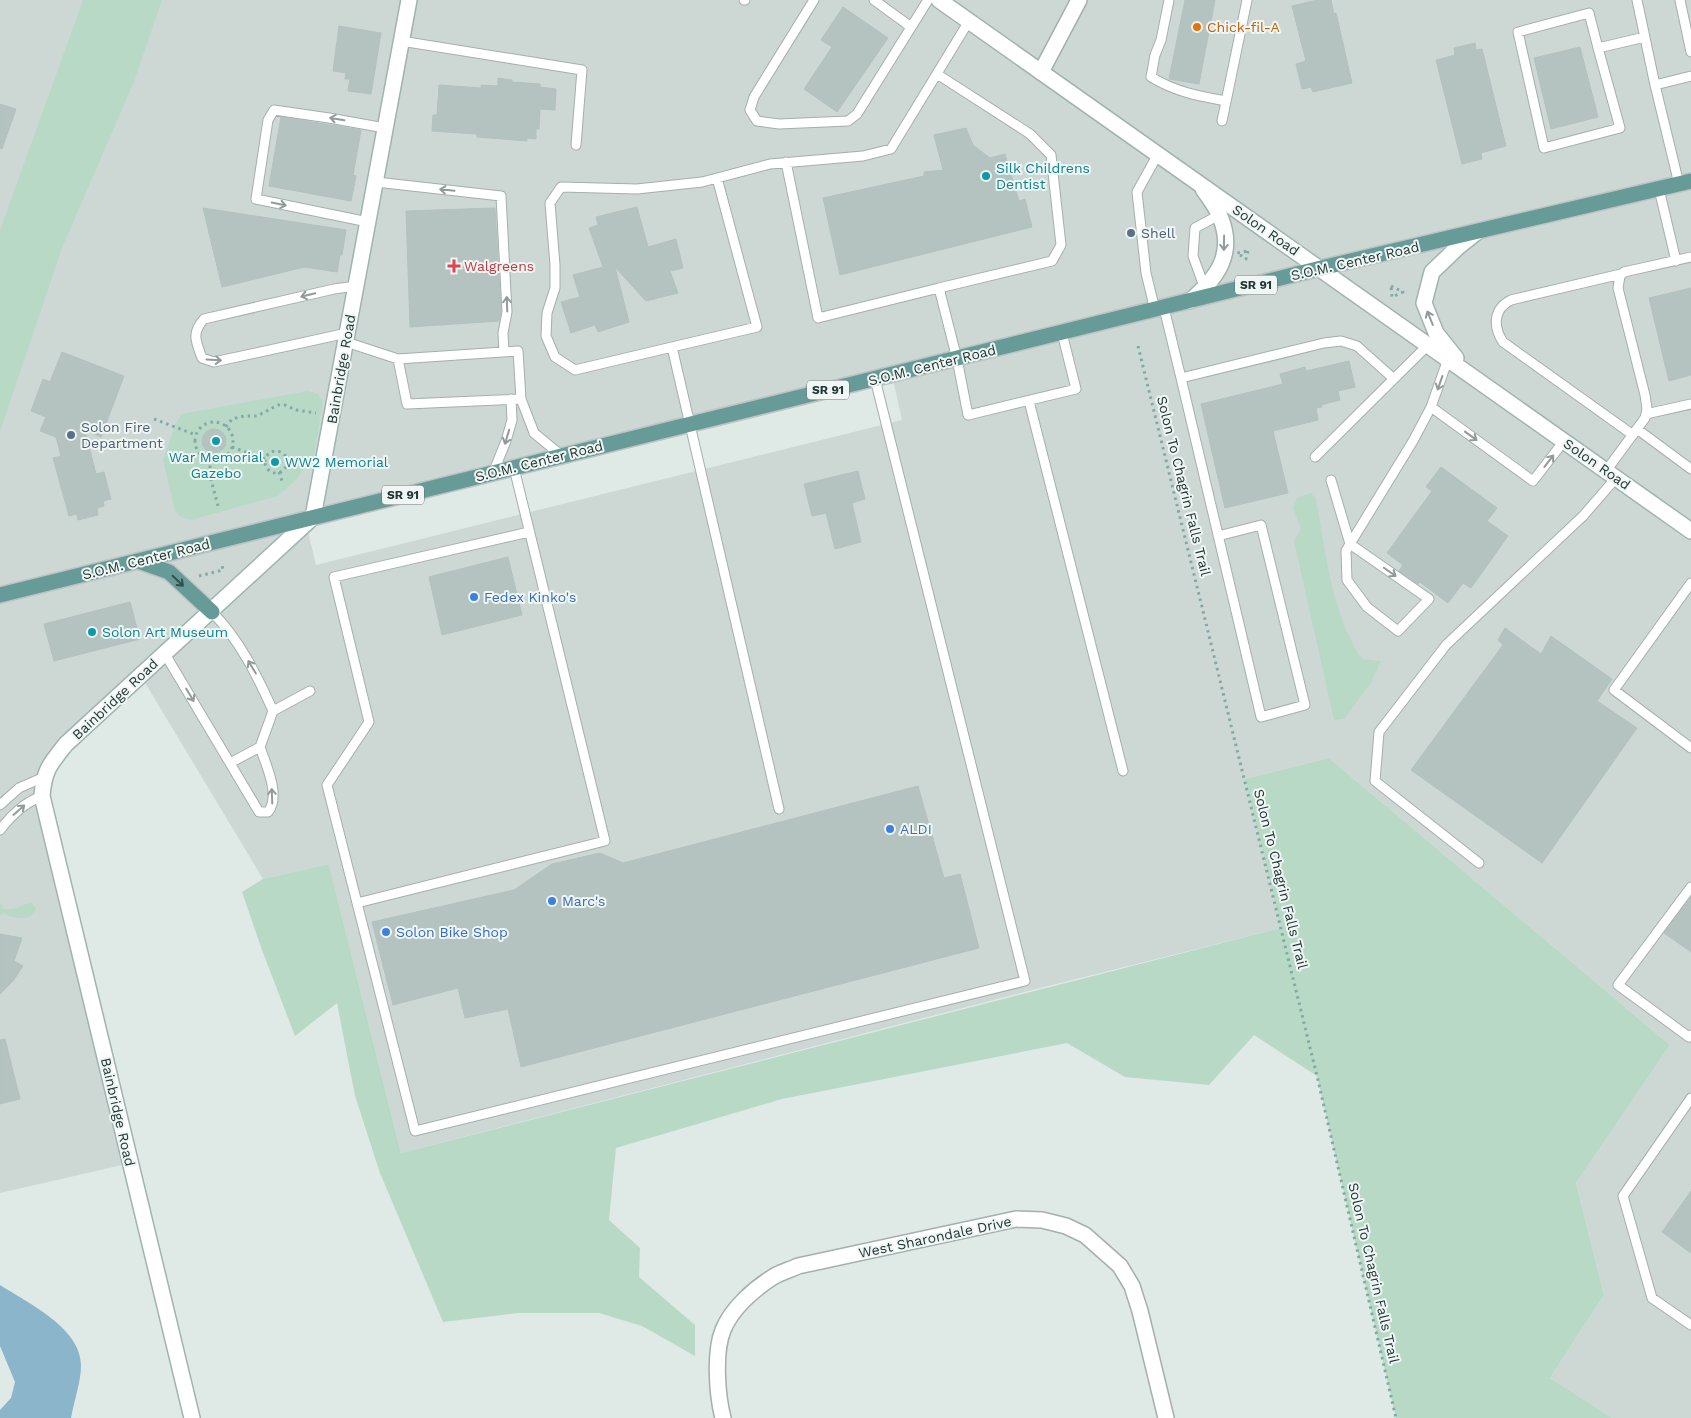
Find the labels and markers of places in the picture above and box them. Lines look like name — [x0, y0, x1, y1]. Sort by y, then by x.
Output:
place label: Chick-fil-A — [1207, 19, 1280, 35]
marker: Chick-fil-A — [1191, 21, 1203, 33]
place label: Silk Childrens Dentist — [996, 160, 1090, 192]
marker: Silk Childrens Dentist — [980, 170, 992, 182]
place label: Shell — [1141, 225, 1176, 241]
marker: Shell — [1125, 227, 1137, 239]
place label: Walgreens — [464, 258, 534, 274]
marker: Walgreens — [448, 260, 460, 272]
place label: Solon Fire Department — [81, 419, 163, 451]
marker: Solon Fire Department — [65, 429, 77, 441]
marker: War Memorial Gazebo — [210, 435, 222, 447]
place label: War Memorial Gazebo — [169, 449, 264, 481]
place label: WW2 Memorial — [285, 454, 389, 470]
marker: WW2 Memorial — [269, 456, 281, 468]
place label: Fedex Kinko's — [484, 589, 576, 605]
marker: Fedex Kinko's — [468, 591, 480, 603]
place label: Solon Art Museum — [102, 624, 228, 640]
marker: Solon Art Museum — [86, 626, 98, 638]
place label: ALDI — [900, 821, 932, 837]
marker: ALDI — [884, 823, 896, 835]
place label: Marc's — [562, 893, 605, 909]
marker: Marc's — [546, 895, 558, 907]
place label: Solon Bike Shop — [396, 924, 508, 940]
marker: Solon Bike Shop — [380, 926, 392, 938]

